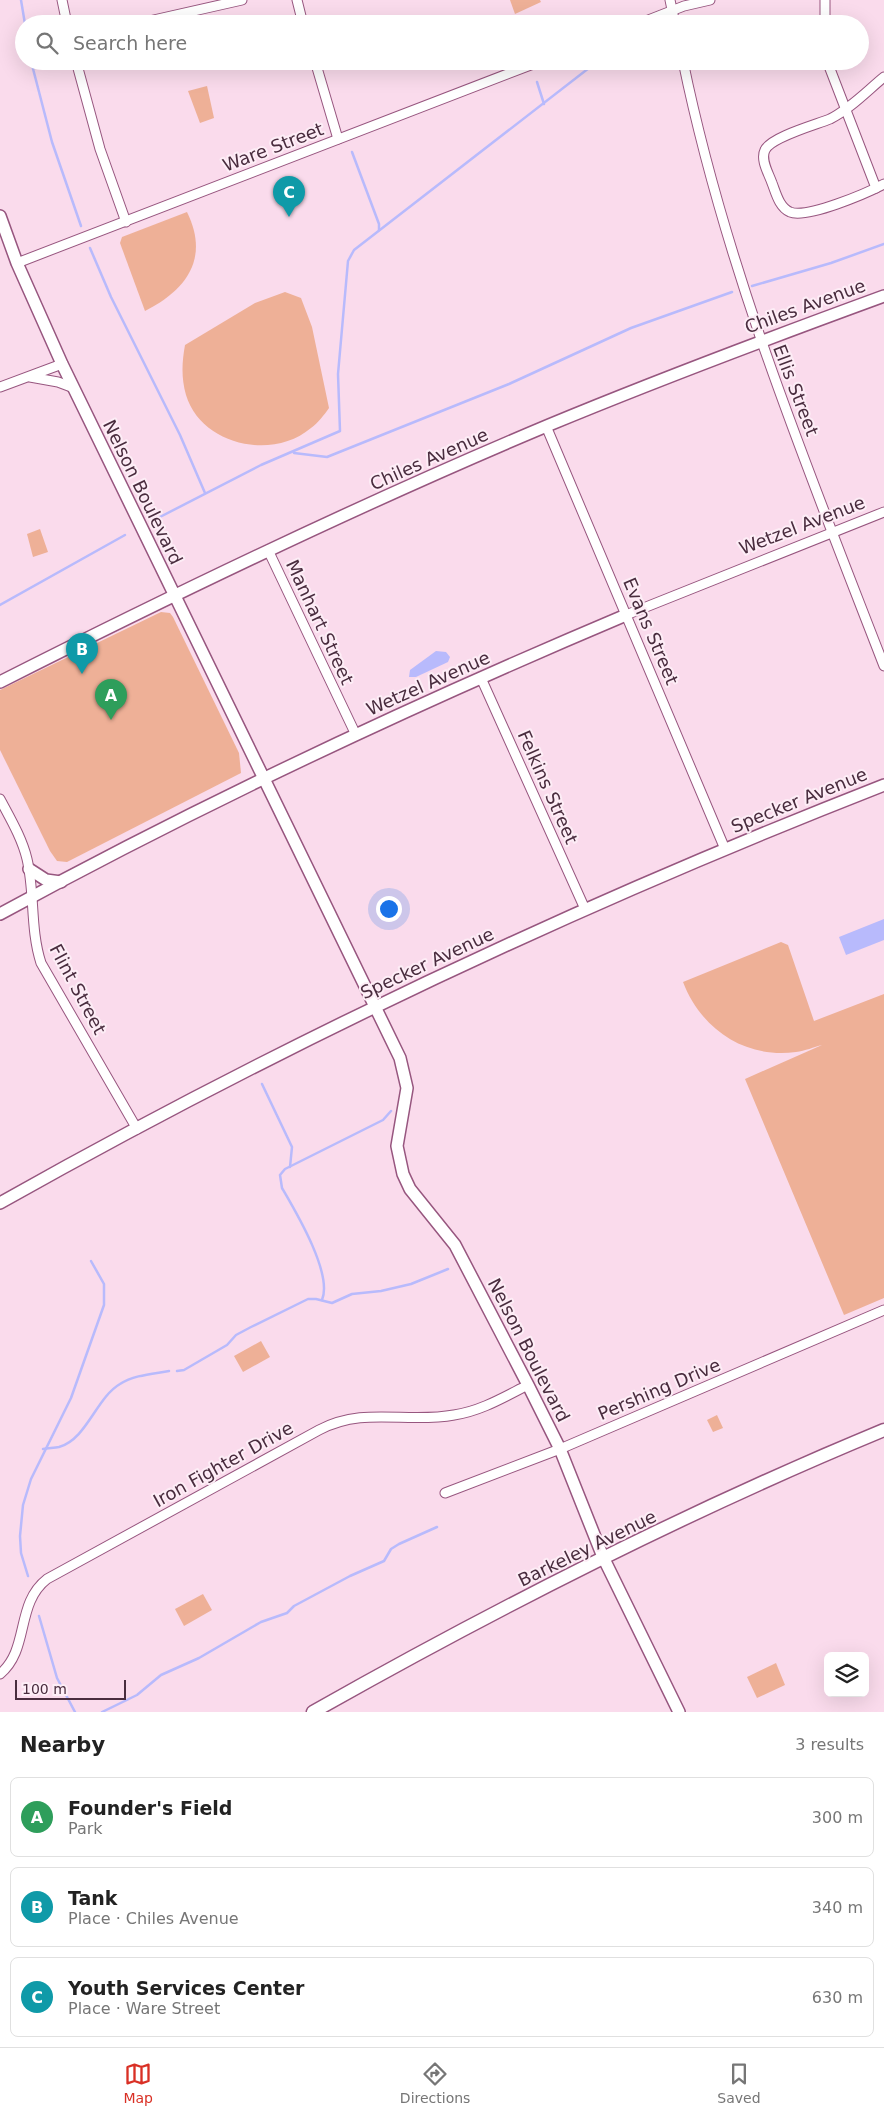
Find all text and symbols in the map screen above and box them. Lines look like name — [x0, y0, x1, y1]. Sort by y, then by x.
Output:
search box — [15, 15, 869, 70]
icon: search — [33, 29, 61, 57]
text: Search here — [73, 32, 187, 54]
street label: Ware Street — [220, 118, 326, 176]
pin: C — [273, 176, 305, 217]
street label: Chiles Avenue — [742, 274, 868, 338]
street label: Ellis Street — [769, 341, 823, 439]
street label: Nelson Boulevard — [99, 416, 187, 568]
street label: Chiles Avenue — [367, 424, 491, 494]
street label: Wetzel Avenue — [736, 491, 868, 559]
street label: Manhart Street — [282, 556, 358, 688]
street label: Evans Street — [619, 574, 683, 688]
pin: B — [66, 633, 98, 674]
street label: Wetzel Avenue — [363, 646, 493, 720]
pin: A — [95, 679, 127, 720]
street label: Felkins Street — [514, 727, 582, 847]
street label: Specker Avenue — [728, 763, 870, 837]
your location — [376, 896, 402, 922]
street label: Specker Avenue — [357, 923, 497, 1003]
street label: Flint Street — [45, 940, 111, 1038]
street label: Nelson Boulevard — [484, 1275, 574, 1425]
street label: Pershing Drive — [595, 1354, 723, 1424]
street label: Iron Fighter Drive — [149, 1417, 297, 1511]
street label: Barkeley Avenue — [515, 1505, 659, 1591]
map controls — [824, 1652, 869, 1697]
button: layers — [824, 1652, 869, 1697]
scale bar — [15, 1677, 126, 1700]
text: 100 m — [22, 1681, 67, 1697]
text: Nearby — [20, 1733, 105, 1757]
text: 3 results — [795, 1735, 864, 1754]
text: Founder's Field — [68, 1797, 232, 1819]
text: A — [31, 1808, 43, 1827]
text: 300 m — [812, 1808, 863, 1827]
text: Park — [68, 1819, 103, 1838]
text: Tank — [68, 1887, 118, 1909]
text: B — [31, 1898, 43, 1917]
text: 340 m — [812, 1898, 863, 1917]
text: Place · Chiles Avenue — [68, 1909, 239, 1928]
text: Youth Services Center — [68, 1977, 304, 1999]
text: C — [31, 1988, 43, 2007]
text: 630 m — [812, 1988, 863, 2007]
text: Place · Ware Street — [68, 1999, 220, 2018]
tab: Map — [123, 2060, 153, 2106]
tab: Directions — [400, 2060, 470, 2106]
tab: Saved — [717, 2060, 761, 2106]

